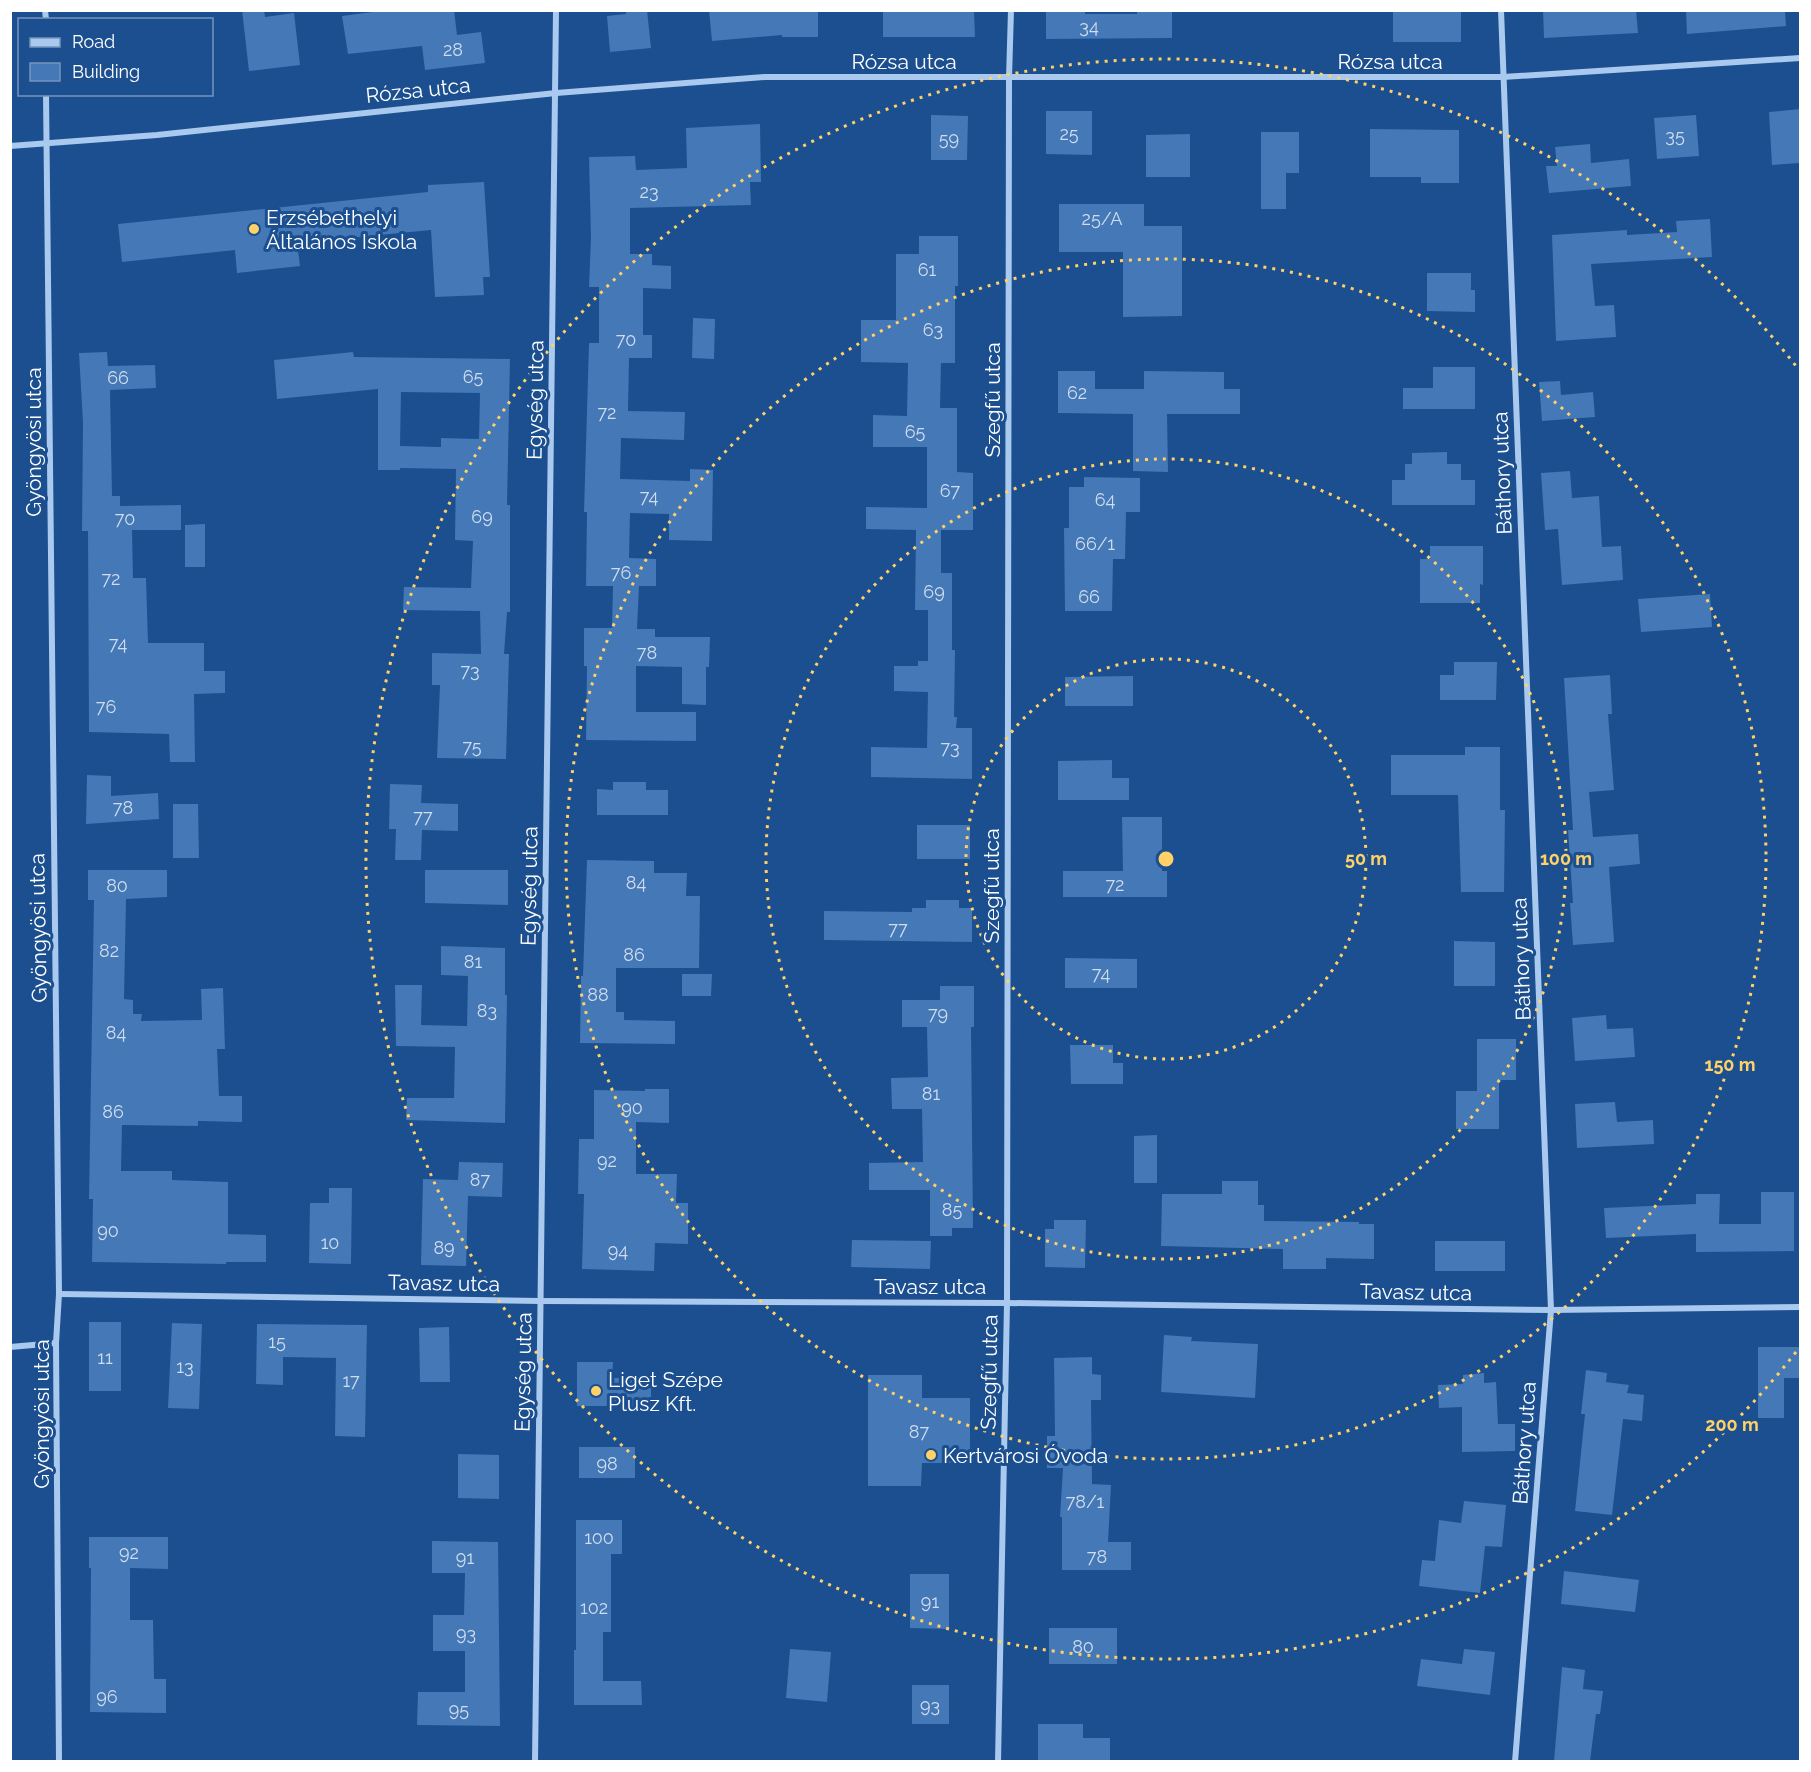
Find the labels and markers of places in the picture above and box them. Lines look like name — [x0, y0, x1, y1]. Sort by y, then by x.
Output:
place label: Erzsébethelyi Általános Iskola — [266, 205, 417, 254]
marker: Erzsébethelyi Általános Iskola — [247, 222, 261, 236]
centre of rings — [1156, 849, 1176, 869]
place label: Liget Szépe Plusz Kft. — [608, 1367, 723, 1416]
marker: Liget Szépe Plusz Kft. — [589, 1384, 603, 1398]
place label: Kertvárosi Óvoda — [943, 1443, 1108, 1468]
marker: Kertvárosi Óvoda — [924, 1448, 938, 1462]

